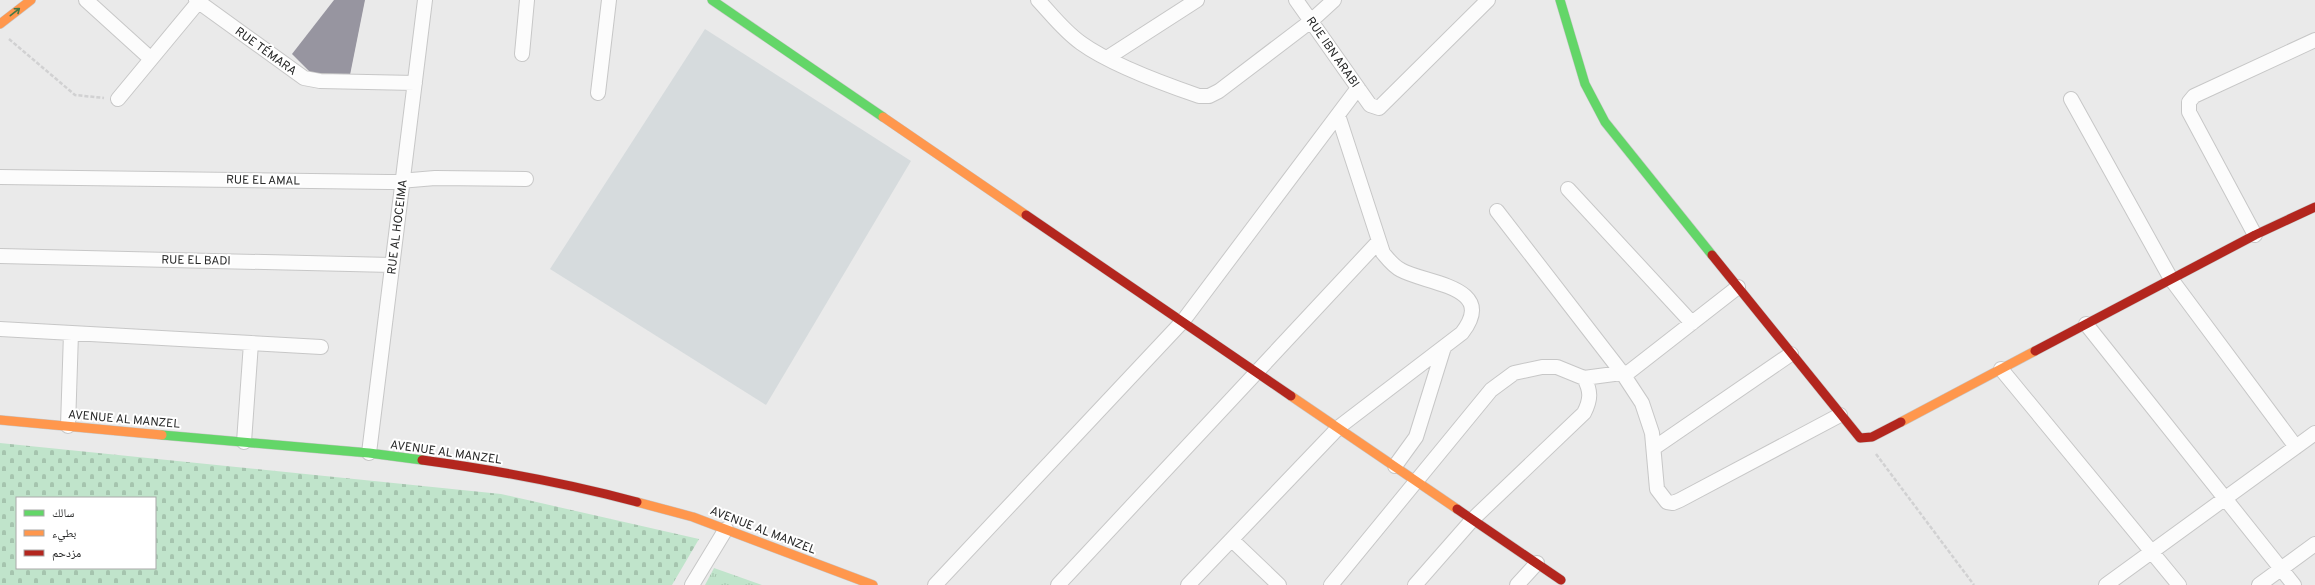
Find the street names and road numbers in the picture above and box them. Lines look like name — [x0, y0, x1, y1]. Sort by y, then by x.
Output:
street label: RUE IBN ARABI — [1302, 14, 1362, 91]
street label: RUE TÉMARA — [231, 24, 300, 80]
street label: RUE EL AMAL — [226, 172, 300, 190]
street label: RUE AL HOCEIMA — [384, 179, 412, 276]
street label: RUE EL BADI — [161, 252, 231, 270]
street label: AVENUE AL MANZEL — [67, 407, 181, 433]
street label: AVENUE AL MANZEL — [389, 437, 503, 469]
street label: AVENUE AL MANZEL — [707, 503, 818, 559]

